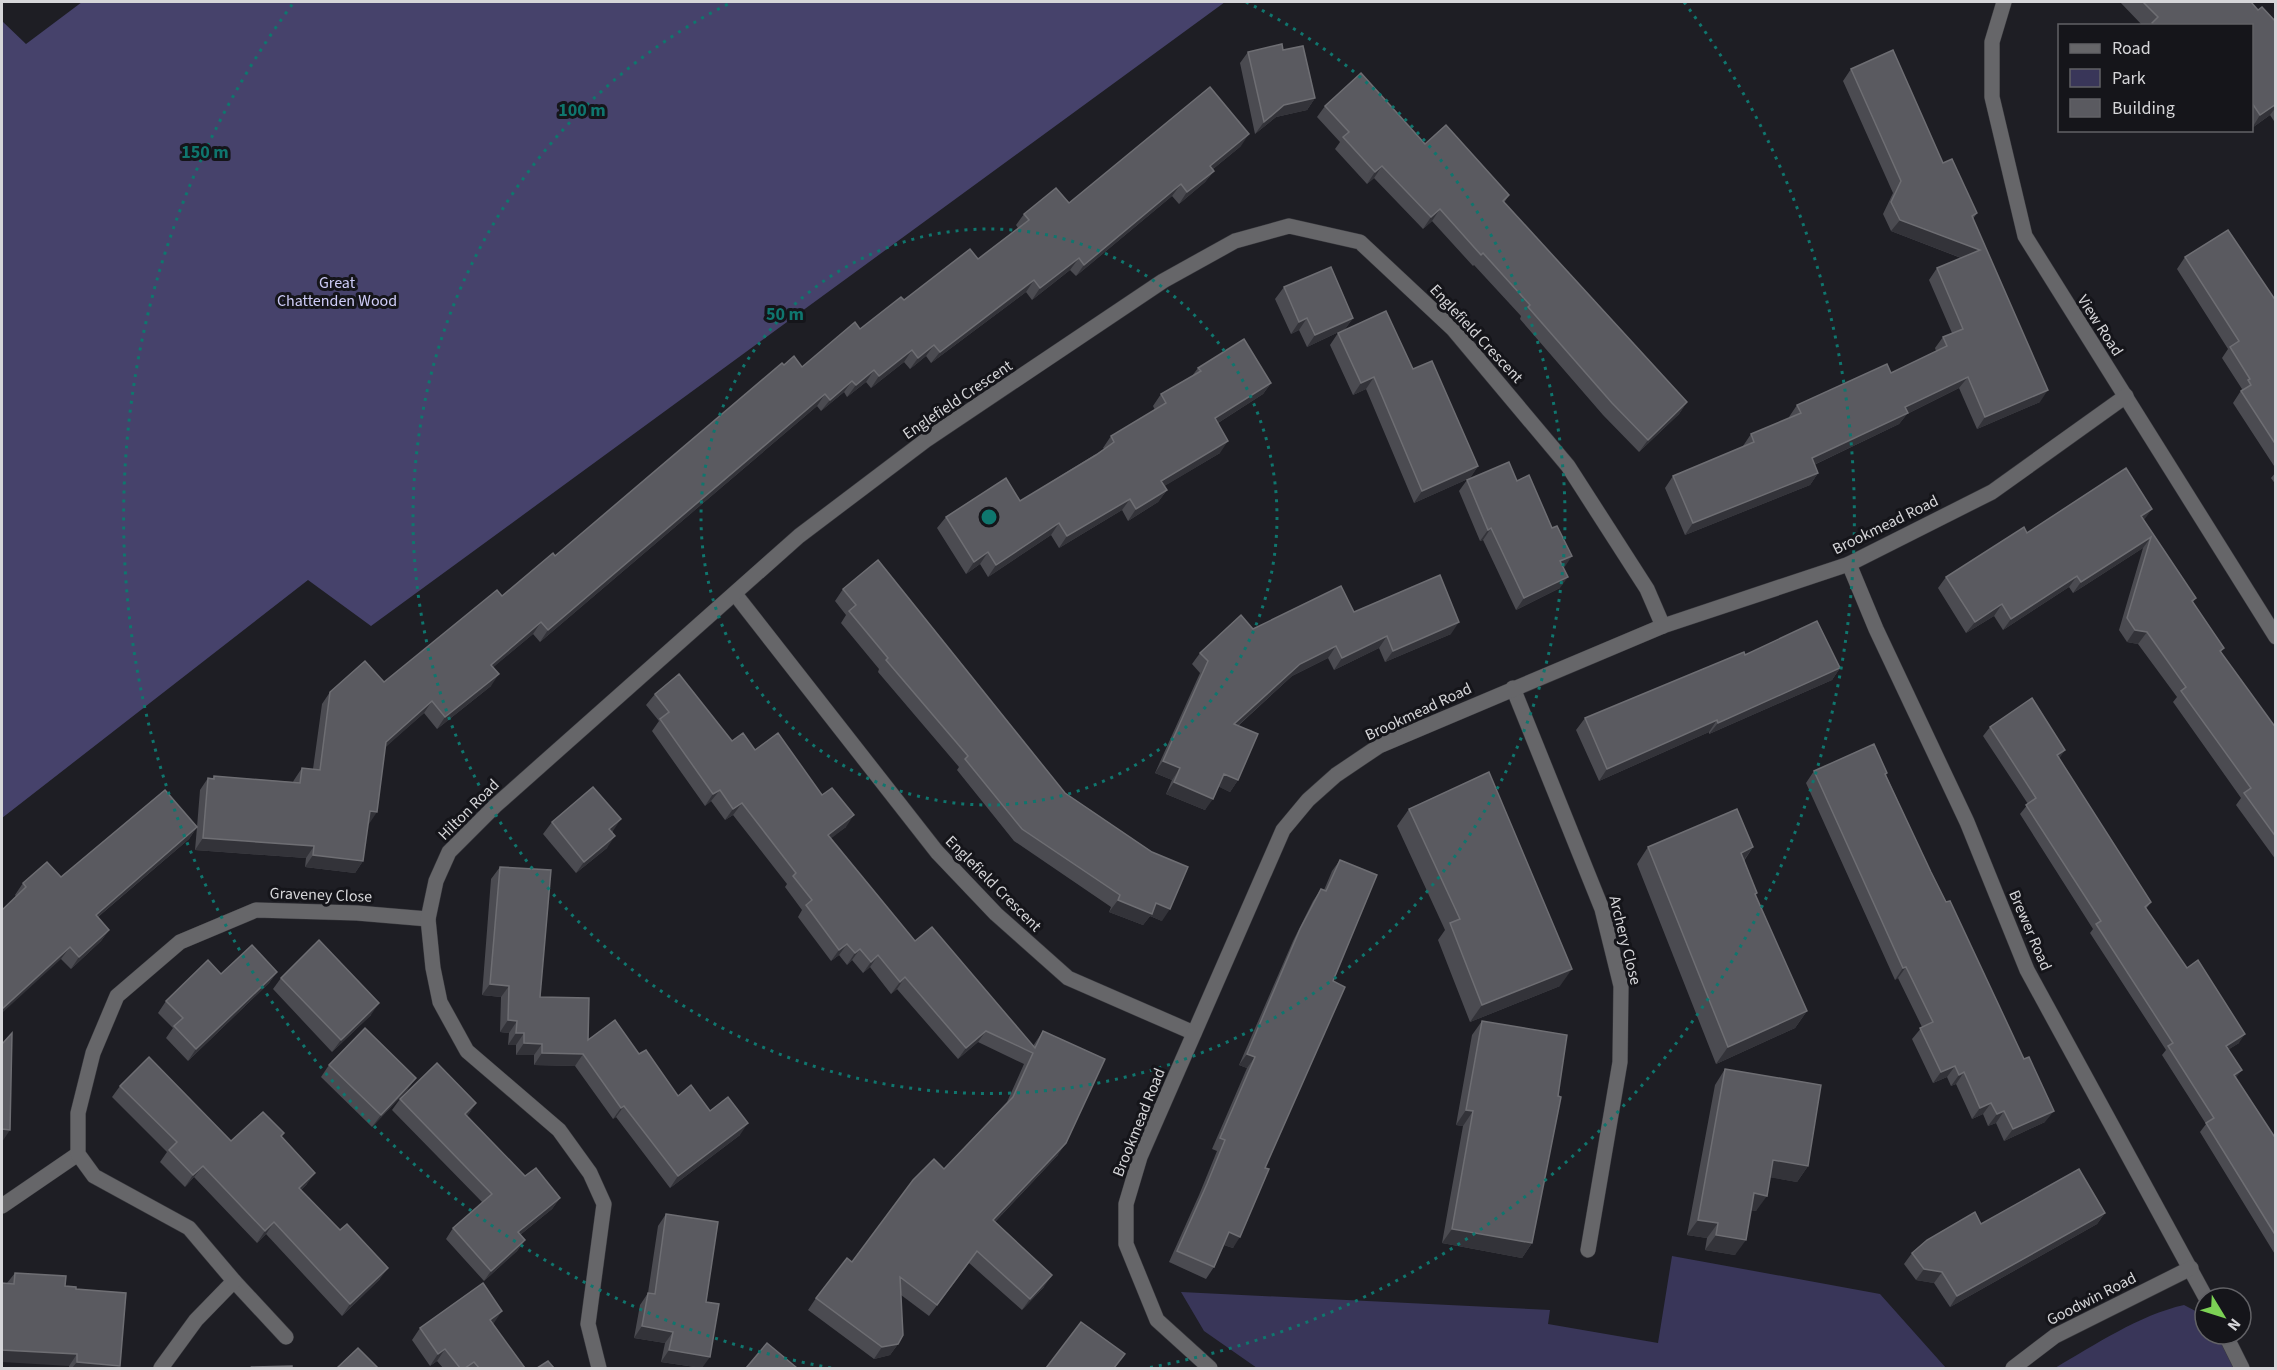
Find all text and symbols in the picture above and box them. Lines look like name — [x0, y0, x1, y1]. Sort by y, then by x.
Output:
legend — [2058, 24, 2253, 132]
text: Road — [2112, 36, 2151, 61]
text: Park — [2112, 66, 2146, 91]
text: Building — [2112, 96, 2175, 121]
text: 100 m — [558, 98, 606, 123]
text: 150 m — [181, 140, 229, 165]
park label: Great Chattenden Wood — [277, 272, 397, 312]
street label: Englefield Crescent — [1425, 279, 1528, 388]
street label: View Road — [2072, 291, 2128, 361]
text: 50 m — [766, 302, 804, 327]
street label: Englefield Crescent — [898, 355, 1017, 445]
street label: Brookmead Road — [1829, 490, 1942, 560]
centre of rings — [979, 507, 999, 527]
street label: Brookmead Road — [1361, 678, 1475, 746]
street label: Hilton Road — [433, 774, 504, 845]
street label: Englefield Crescent — [940, 831, 1047, 937]
street label: Graveney Close — [269, 882, 373, 908]
street label: Brewer Road — [2003, 887, 2057, 974]
street label: Archery Close — [1603, 893, 1647, 987]
street label: Brookmead Road — [1107, 1065, 1171, 1180]
street label: Goodwin Road — [2043, 1267, 2140, 1331]
north arrow — [2193, 1286, 2253, 1346]
text: N — [2222, 1314, 2246, 1336]

